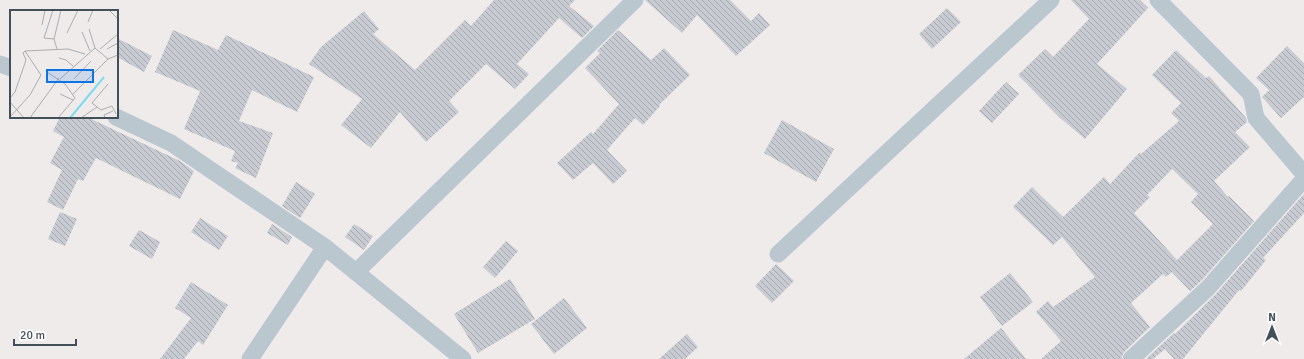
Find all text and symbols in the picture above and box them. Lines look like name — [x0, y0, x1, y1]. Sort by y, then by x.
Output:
inset map — [10, 10, 118, 118]
north arrow — [1252, 307, 1292, 347]
text: N — [1268, 311, 1276, 324]
scale bar — [14, 321, 76, 347]
text: 20 m — [20, 328, 45, 343]

